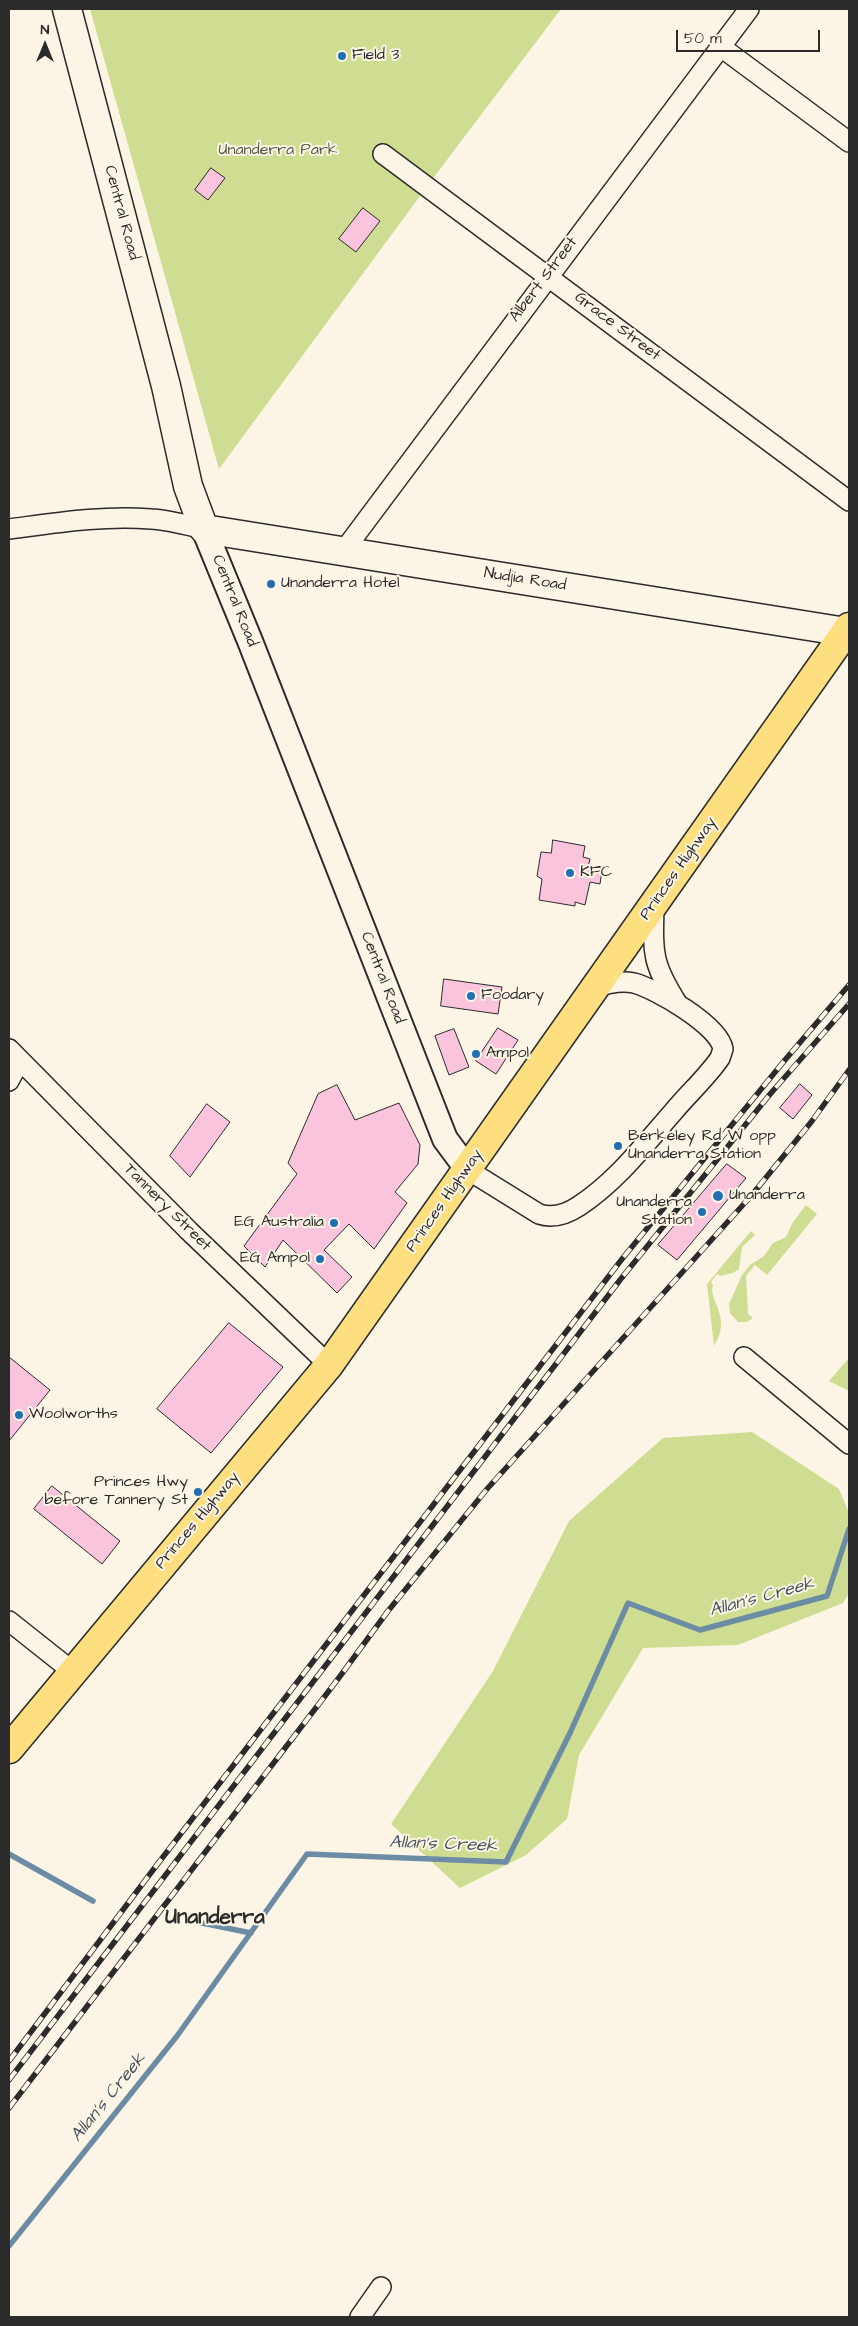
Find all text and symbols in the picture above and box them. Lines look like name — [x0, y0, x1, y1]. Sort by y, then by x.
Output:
north arrow — [20, 20, 70, 70]
text: N — [41, 20, 49, 40]
scale bar — [678, 20, 822, 52]
text: 50 m — [684, 28, 722, 49]
place label: Field 3 — [352, 46, 399, 66]
marker: Field 3 — [336, 50, 348, 62]
park label: Unanderra Park — [218, 141, 338, 161]
street label: Central Road — [99, 164, 143, 262]
street label: Albert Street — [506, 234, 582, 326]
street label: Grace Street — [570, 288, 664, 366]
street label: Central Road — [207, 552, 261, 650]
street label: Nudjia Road — [483, 564, 567, 596]
place label: Unanderra Hotel — [281, 574, 400, 594]
marker: Unanderra Hotel — [265, 578, 277, 590]
street label: Princes Highway — [636, 814, 722, 924]
place label: KFC — [580, 863, 612, 883]
marker: KFC — [564, 867, 576, 879]
street label: Central Road — [356, 929, 408, 1027]
place label: Foodary — [481, 986, 544, 1006]
marker: Foodary — [465, 990, 477, 1002]
place label: Ampol — [486, 1044, 529, 1064]
marker: Ampol — [470, 1048, 482, 1060]
place label: Berkeley Rd W opp Unanderra Station — [628, 1127, 776, 1165]
marker: Berkeley Rd W opp Unanderra Station — [612, 1140, 624, 1152]
street label: Princes Highway — [402, 1146, 488, 1256]
street label: Tannery Street — [119, 1160, 215, 1256]
place label: Unanderra — [729, 1186, 805, 1206]
marker: Unanderra — [711, 1189, 725, 1203]
place label: Unanderra Station — [616, 1193, 692, 1231]
marker: Unanderra Station — [696, 1206, 708, 1218]
place label: EG Australia — [234, 1213, 324, 1233]
marker: EG Australia — [328, 1217, 340, 1229]
place label: EG Ampol — [240, 1249, 310, 1269]
marker: EG Ampol — [314, 1253, 326, 1265]
place label: Woolworths — [29, 1405, 118, 1425]
marker: Woolworths — [13, 1409, 25, 1421]
street label: Princes Highway — [152, 1469, 244, 1573]
place label: Princes Hwy before Tannery St — [44, 1473, 188, 1511]
marker: Princes Hwy before Tannery St — [192, 1486, 204, 1498]
water label: Allan's Creek — [707, 1574, 817, 1622]
water label: Allan's Creek — [389, 1832, 497, 1858]
district label: Unanderra — [165, 1906, 265, 1932]
water label: Allan's Creek — [67, 2049, 151, 2147]

